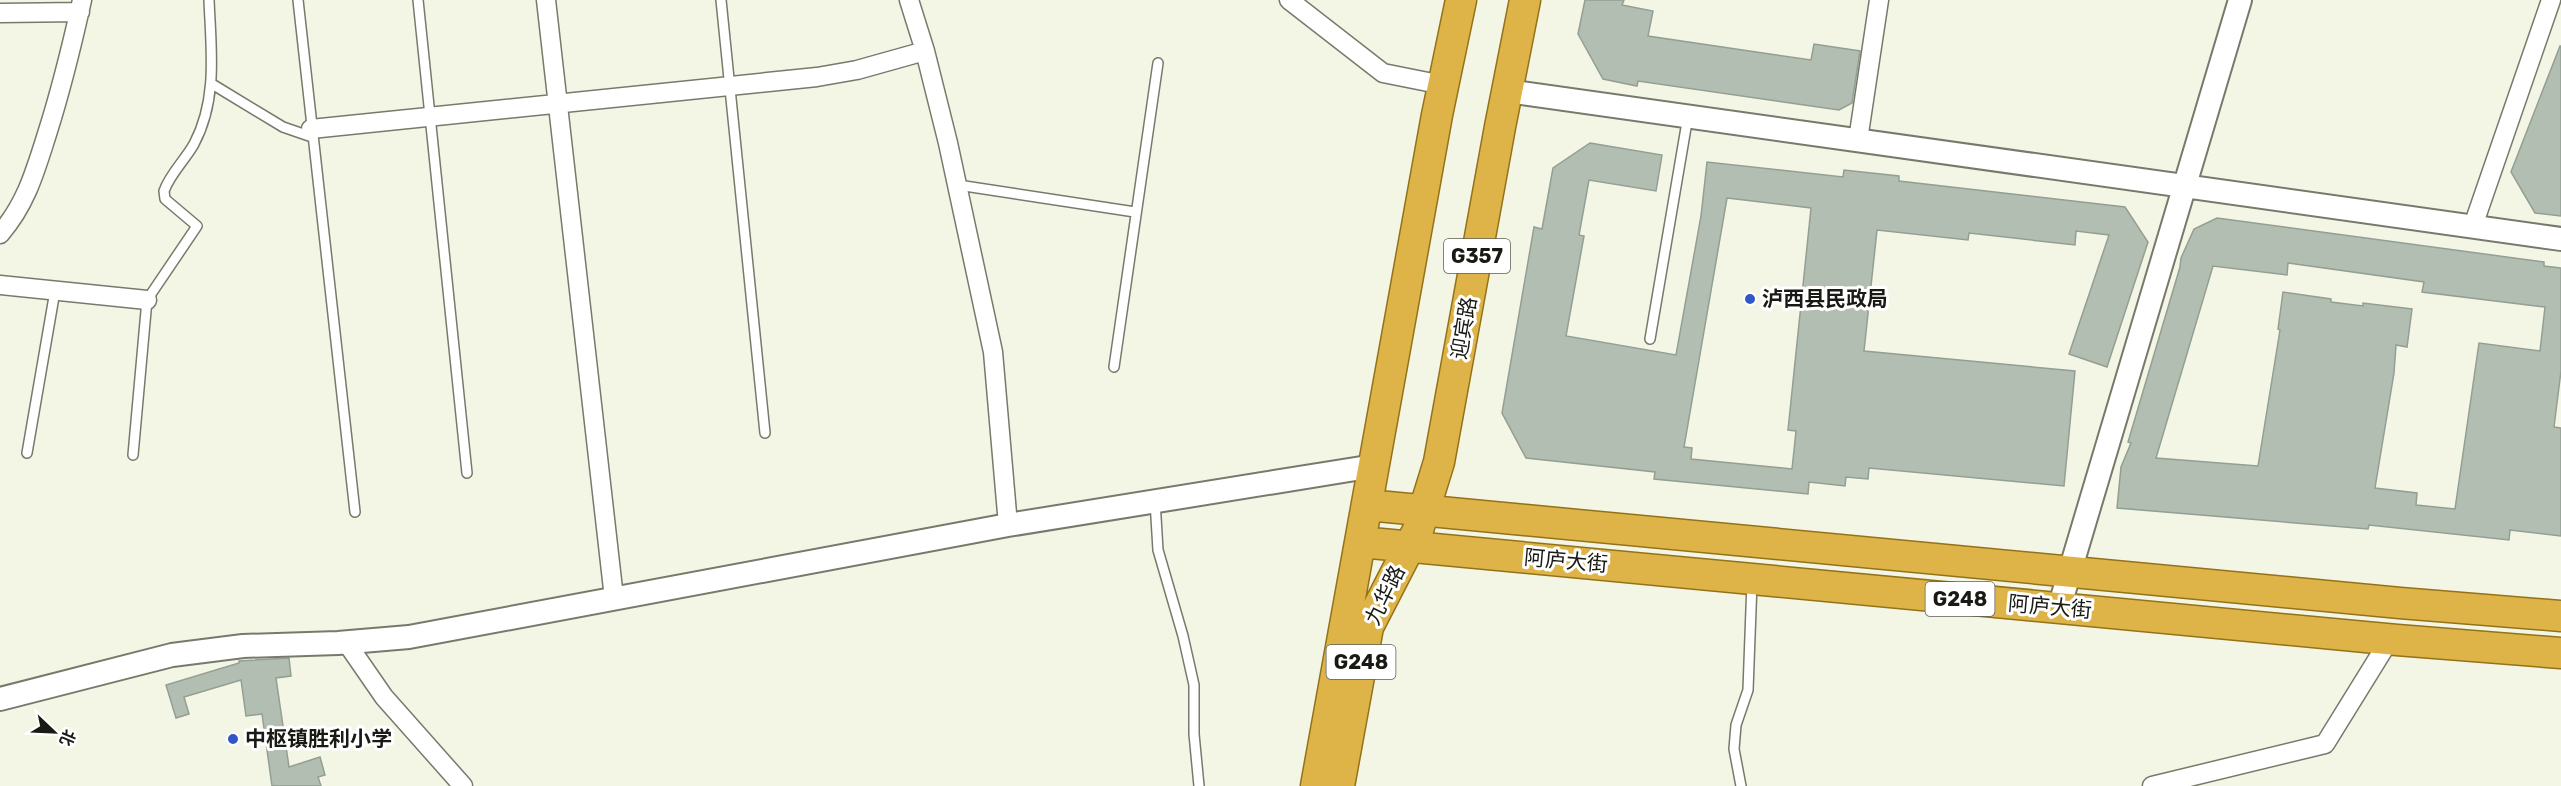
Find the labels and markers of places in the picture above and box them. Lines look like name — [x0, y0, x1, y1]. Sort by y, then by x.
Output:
place label: 泸西县民政局 — [1762, 286, 1888, 311]
marker: 泸西县民政局 — [1743, 292, 1757, 306]
place label: 中枢镇胜利小学 — [245, 726, 392, 751]
marker: 中枢镇胜利小学 — [226, 732, 240, 746]

